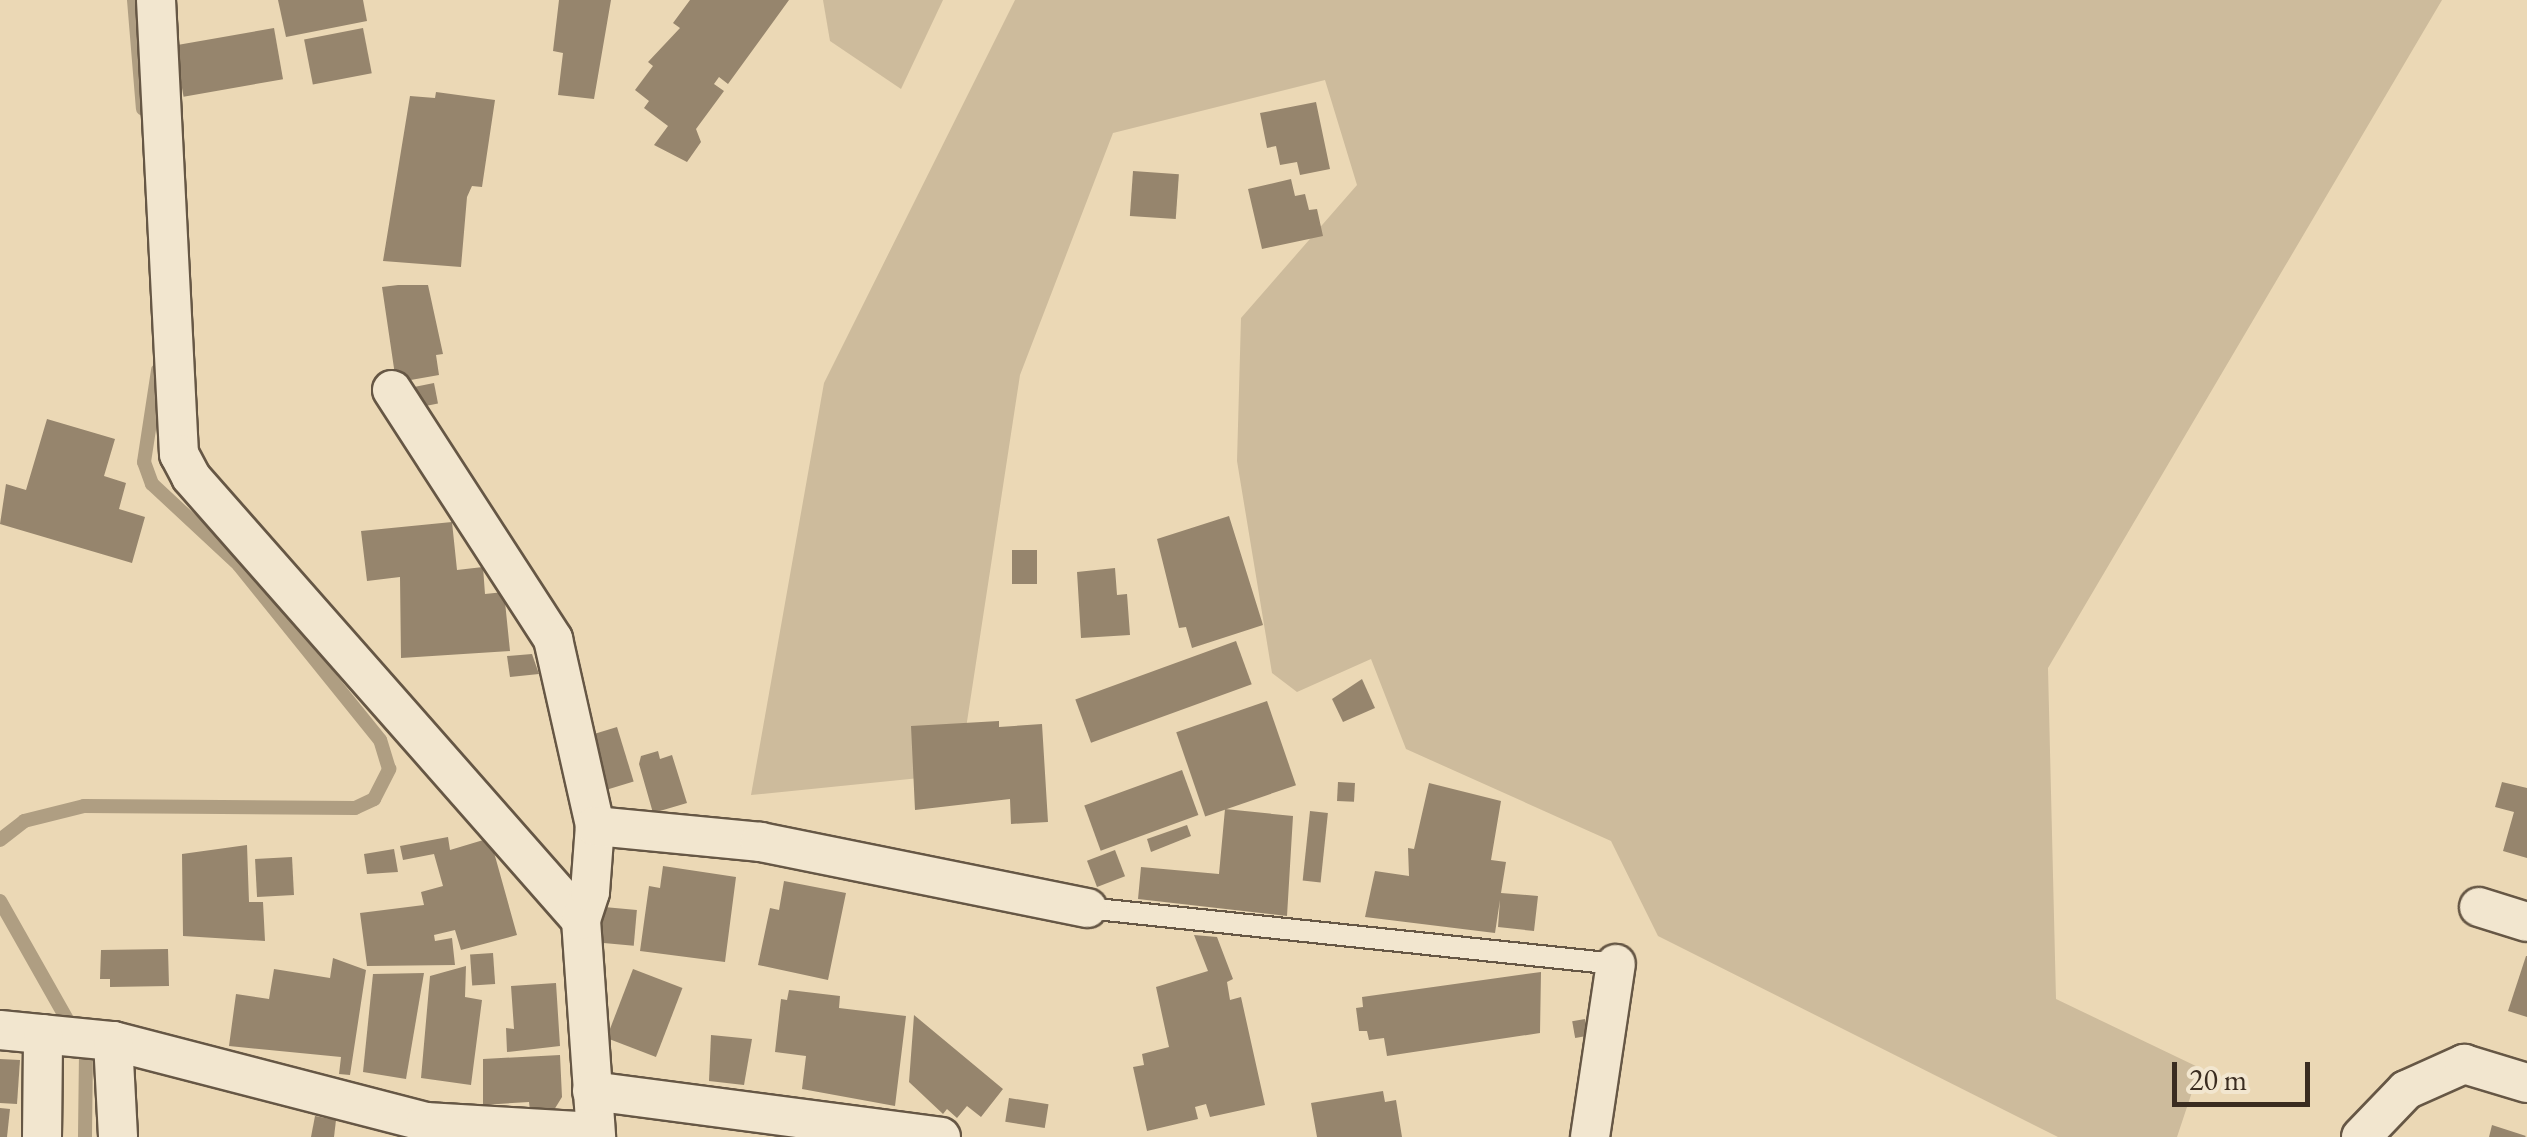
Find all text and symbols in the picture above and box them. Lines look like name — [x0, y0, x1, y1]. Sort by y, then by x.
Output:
scale bar — [2177, 1042, 2314, 1104]
text: 20 m — [2189, 1060, 2247, 1099]

